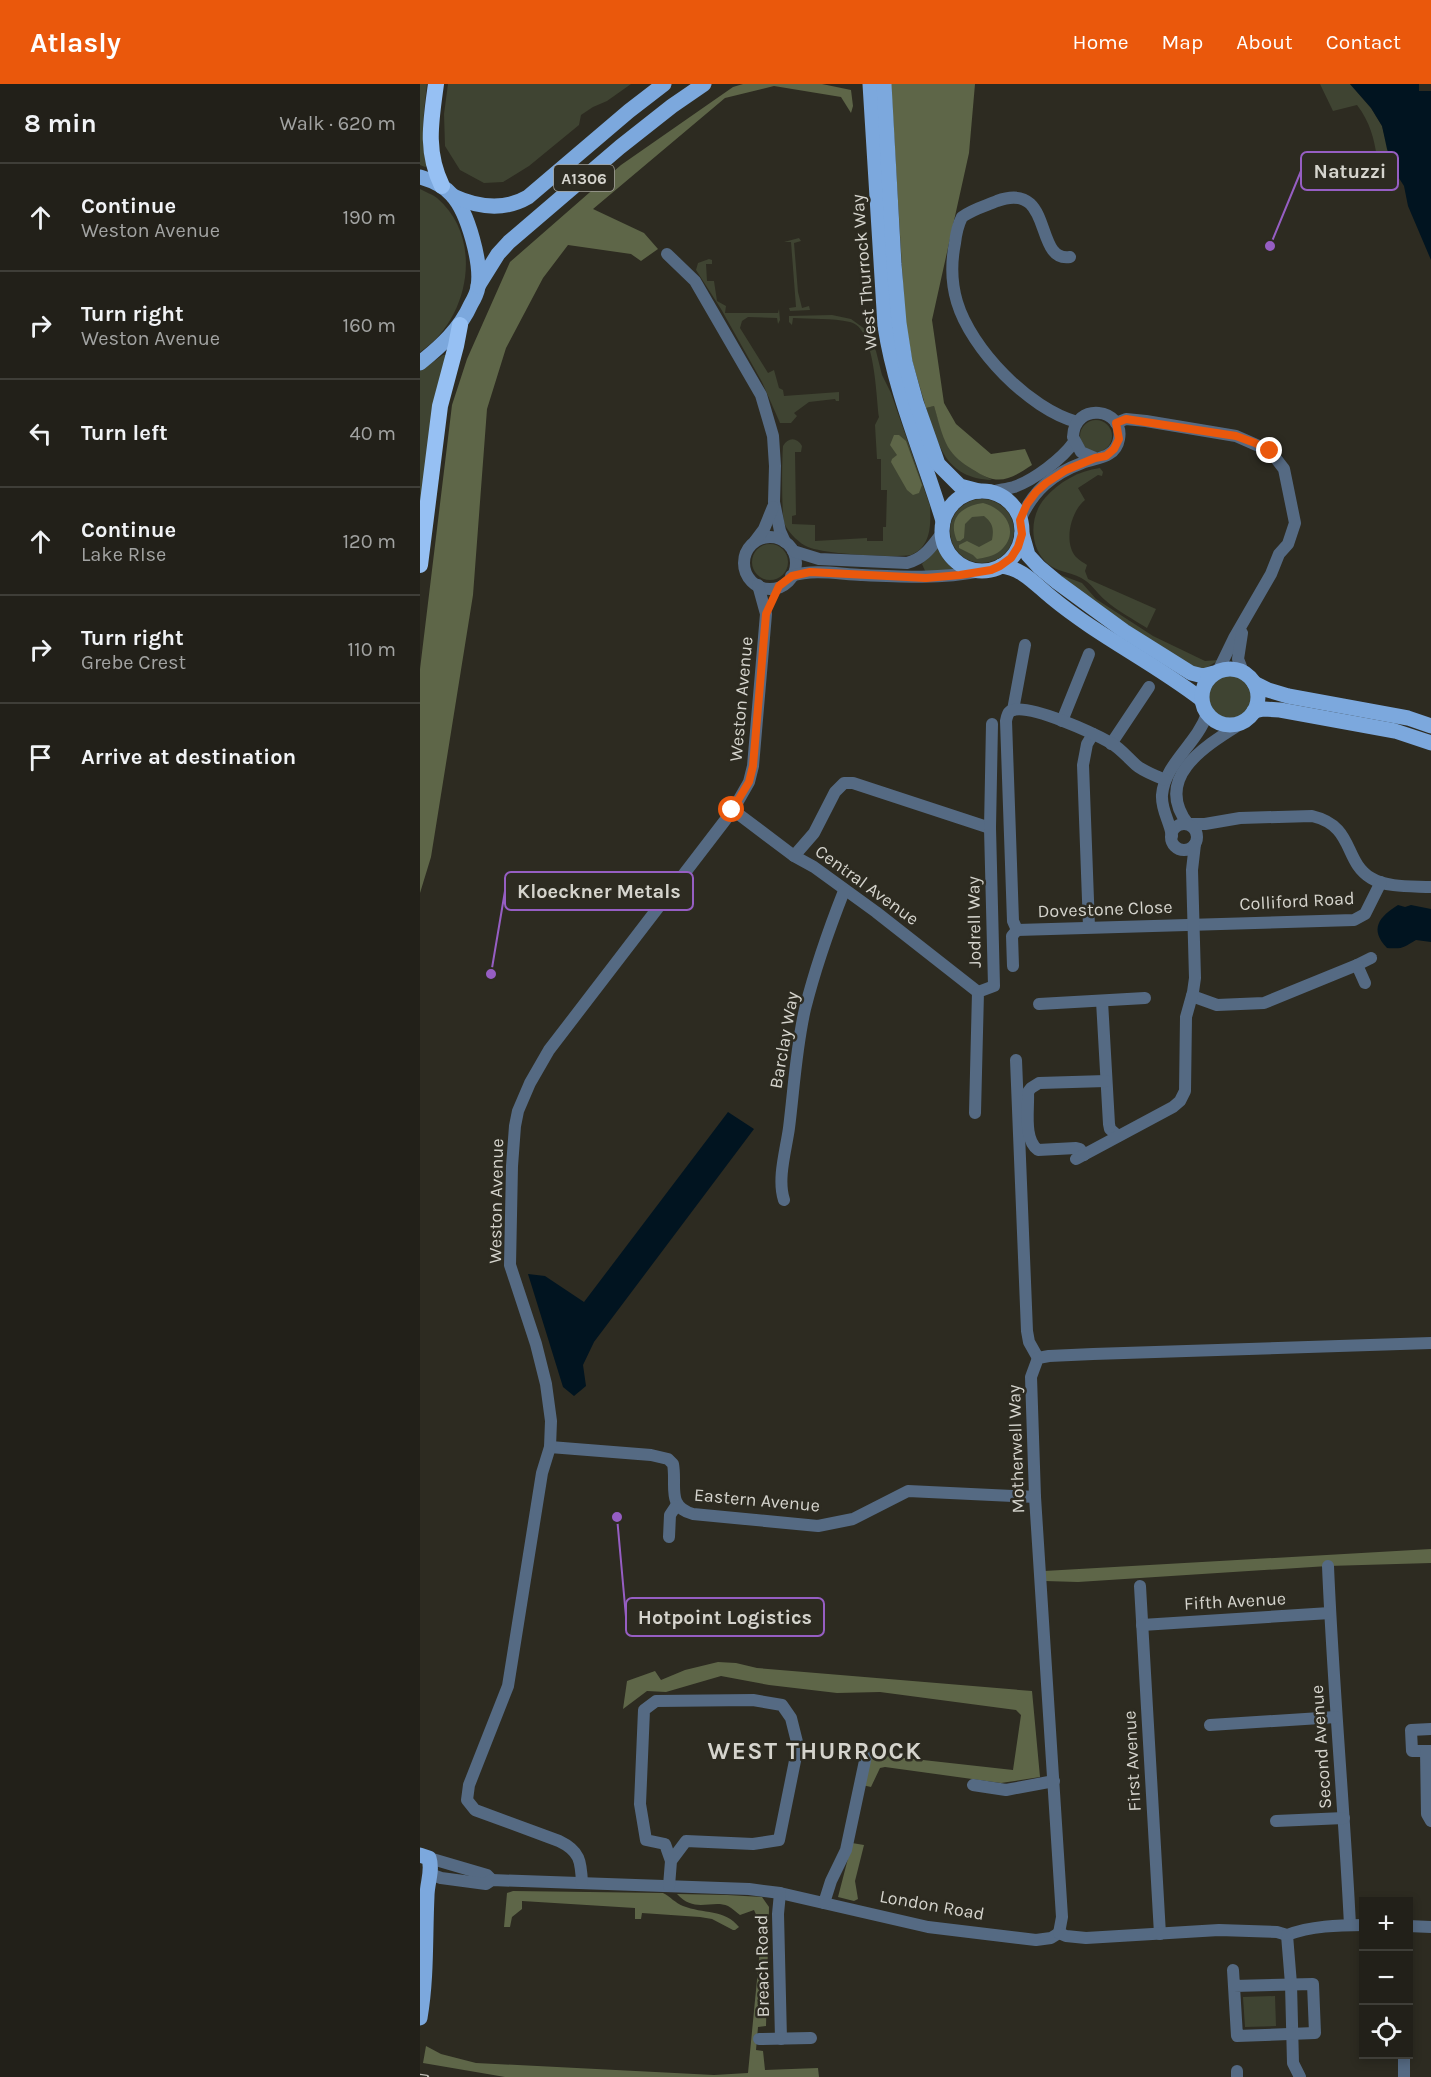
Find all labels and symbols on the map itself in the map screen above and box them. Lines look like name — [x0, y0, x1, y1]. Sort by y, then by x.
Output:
callout: Natuzzi — [1301, 152, 1398, 190]
text: Natuzzi — [1314, 160, 1386, 183]
road number: A1306 — [554, 165, 614, 191]
street label: West Thurrock Way — [846, 193, 882, 351]
route end — [1256, 437, 1282, 463]
street label: Weston Avenue — [725, 636, 757, 762]
route start — [718, 796, 744, 822]
street label: Central Avenue — [811, 840, 923, 930]
callout: Kloeckner Metals — [505, 872, 693, 910]
street label: Jodrell Way — [962, 875, 986, 968]
text: Kloeckner Metals — [517, 880, 681, 903]
street label: Colliford Road — [1239, 887, 1355, 915]
street label: Dovestone Close — [1037, 896, 1173, 922]
street label: Barclay Way — [765, 989, 803, 1090]
street label: Weston Avenue — [484, 1138, 508, 1264]
street label: Motherwell Way — [1003, 1384, 1029, 1514]
street label: Eastern Avenue — [693, 1484, 821, 1516]
street label: Fifth Avenue — [1183, 1587, 1287, 1615]
callout: Hotpoint Logistics — [626, 1598, 824, 1636]
text: Hotpoint Logistics — [638, 1606, 812, 1629]
street label: Second Avenue — [1306, 1684, 1336, 1810]
street label: First Avenue — [1118, 1710, 1146, 1812]
district label: WEST THURROCK — [708, 1737, 922, 1765]
street label: London Road — [878, 1885, 986, 1925]
street label: Breach Road — [750, 1914, 774, 2018]

